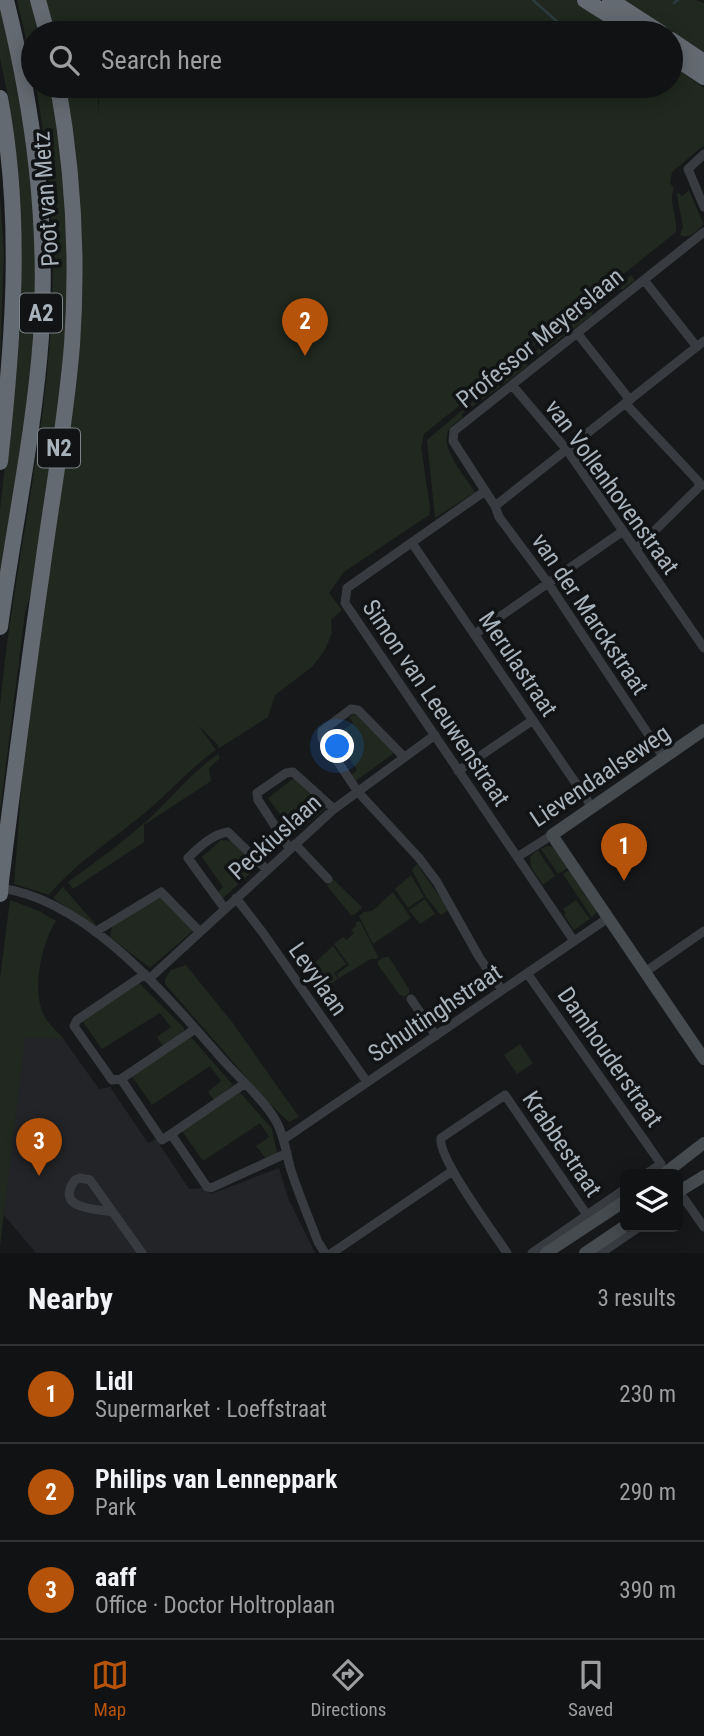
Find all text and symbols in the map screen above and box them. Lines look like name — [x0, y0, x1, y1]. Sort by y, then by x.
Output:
search box — [21, 21, 683, 98]
icon: search — [45, 41, 83, 79]
text: Search here — [101, 45, 222, 75]
street label: Poot van Metz — [27, 130, 65, 268]
street label: Professor Meyerslaan — [451, 262, 629, 414]
road number: A2 — [20, 294, 62, 332]
pin: 2 — [282, 298, 328, 356]
street label: van Vollenhovenstraat — [539, 394, 685, 580]
road number: N2 — [38, 428, 80, 468]
street label: van der Marckstraat — [526, 528, 654, 700]
street label: Simon van Leeuwenstraat — [356, 594, 516, 812]
street label: Merulastraat — [473, 606, 563, 722]
street label: Lievendaalseweg — [525, 719, 675, 833]
your location — [320, 729, 354, 763]
street label: Peckiuslaan — [223, 788, 327, 886]
pin: 1 — [601, 823, 647, 881]
street label: Levylaan — [283, 937, 353, 1021]
street label: Schultinghstraat — [363, 958, 507, 1068]
street label: Damhouderstraat — [552, 982, 668, 1132]
street label: Krabbestraat — [516, 1086, 608, 1202]
pin: 3 — [16, 1118, 62, 1176]
map controls — [620, 1169, 683, 1232]
button: layers — [620, 1169, 683, 1232]
text: Nearby — [28, 1281, 113, 1316]
text: 3 results — [598, 1285, 676, 1312]
text: Lidl — [95, 1366, 133, 1396]
text: 1 — [45, 1381, 57, 1408]
text: 230 m — [619, 1381, 676, 1408]
text: Supermarket · Loeffstraat — [95, 1396, 327, 1423]
text: Philips van Lenneppark — [95, 1464, 337, 1494]
text: 2 — [45, 1479, 57, 1506]
text: 290 m — [619, 1479, 676, 1506]
text: Park — [95, 1494, 136, 1521]
text: aaff — [95, 1562, 137, 1592]
text: 3 — [45, 1577, 57, 1604]
text: 390 m — [619, 1577, 676, 1604]
text: Office · Doctor Holtroplaan — [95, 1592, 335, 1619]
tab: Map — [91, 1656, 129, 1721]
tab: Directions — [310, 1656, 386, 1721]
tab: Saved — [568, 1656, 613, 1721]

